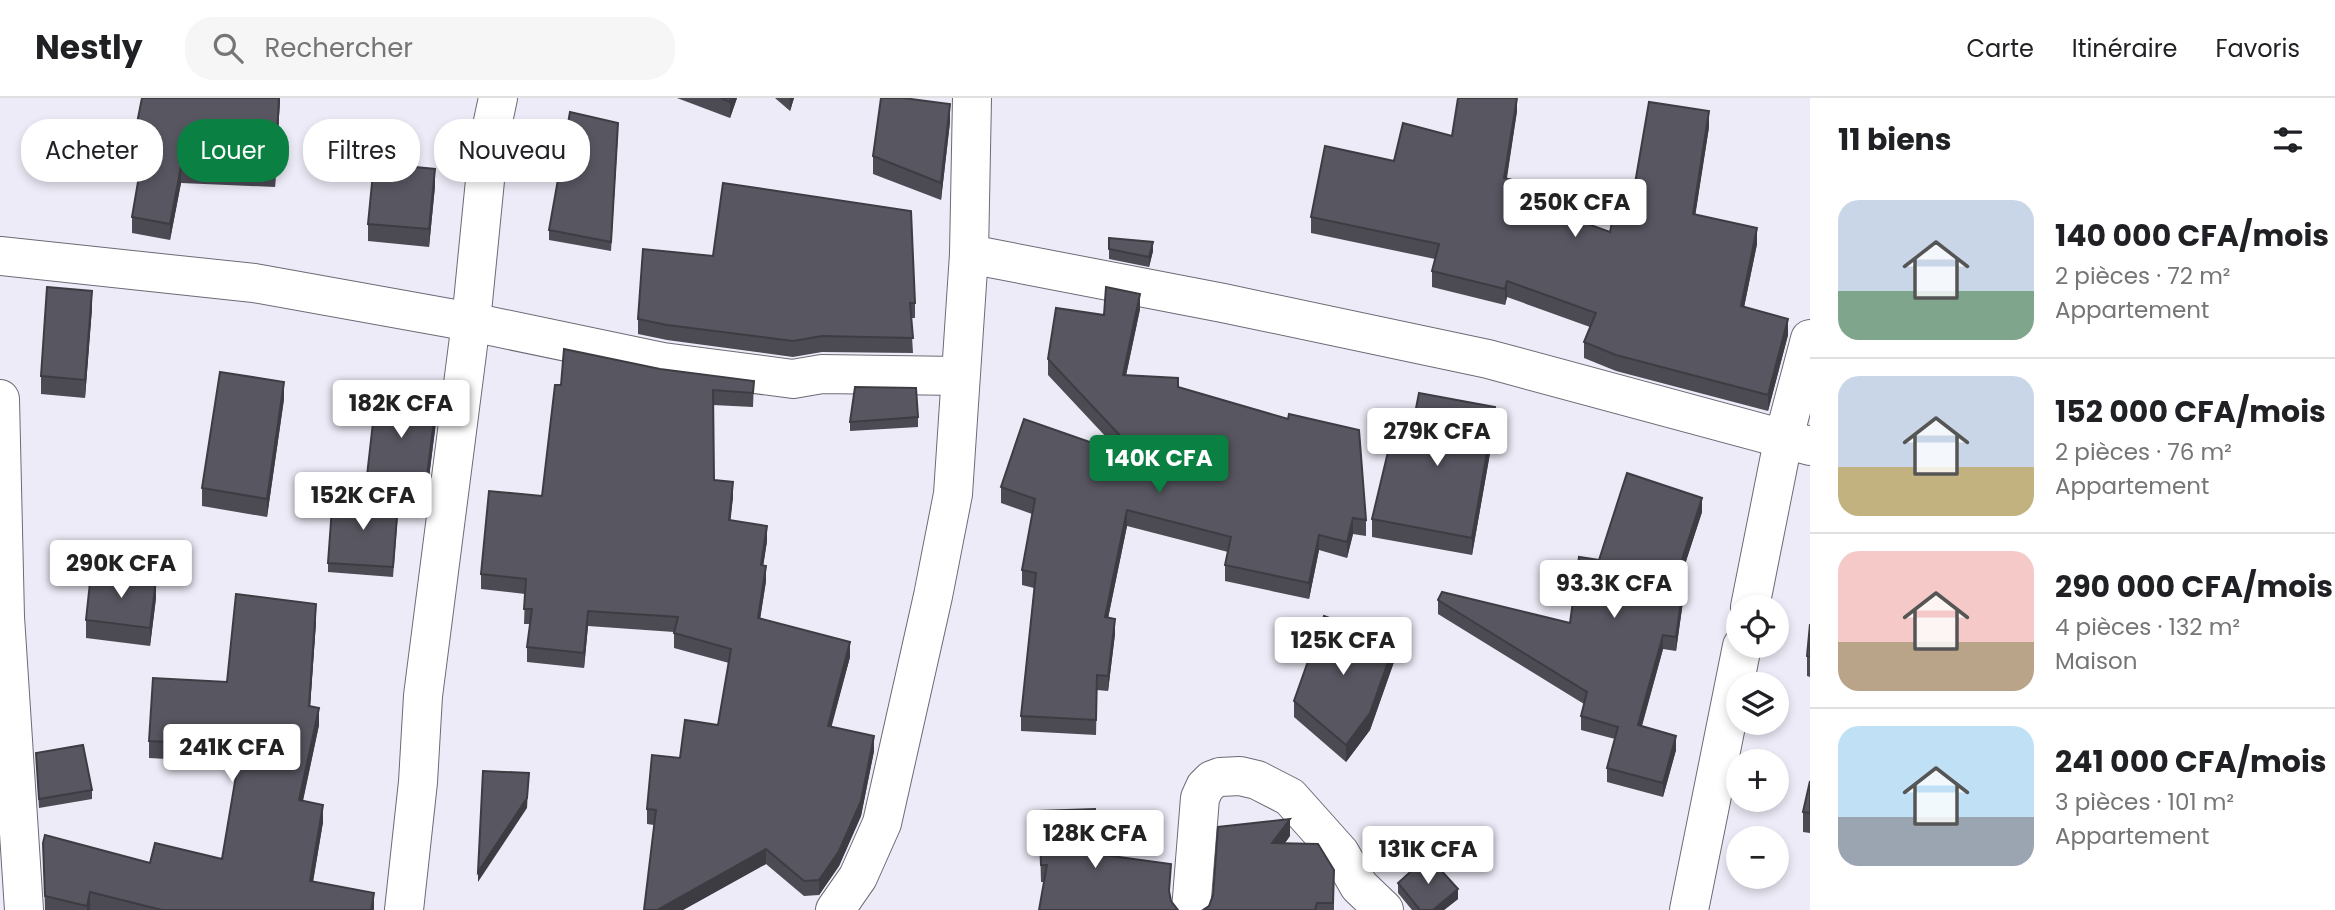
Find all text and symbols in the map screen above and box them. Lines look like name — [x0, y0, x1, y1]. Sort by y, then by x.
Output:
search box — [185, 17, 675, 80]
text: Nestly — [35, 24, 143, 71]
icon: search — [209, 29, 247, 67]
text: Rechercher — [265, 30, 413, 66]
text: Carte — [1966, 32, 2034, 65]
text: Itinéraire — [2072, 32, 2177, 65]
text: Favoris — [2215, 32, 2300, 65]
text: 11 biens — [1838, 118, 1952, 161]
chip: Acheter — [21, 119, 163, 182]
chip: Louer — [177, 119, 289, 182]
chip: Filtres — [303, 119, 420, 182]
chip: Nouveau — [434, 119, 590, 182]
icon: filters — [2269, 121, 2307, 159]
pin: 250K CFA — [1503, 180, 1647, 239]
text: 250K CFA — [1519, 186, 1631, 218]
text: 140 000 CFA/mois — [2055, 214, 2329, 257]
icon: home — [1894, 228, 1978, 312]
text: 2 pièces · 72 m² — [2055, 260, 2230, 292]
text: Appartement — [2055, 294, 2209, 326]
pin: 182K CFA — [329, 380, 473, 440]
text: 182K CFA — [349, 387, 453, 419]
text: 152 000 CFA/mois — [2055, 390, 2326, 433]
icon: home — [1894, 404, 1978, 488]
pin: 279K CFA — [1365, 408, 1509, 468]
text: 279K CFA — [1383, 415, 1491, 447]
pin: 140K CFA — [1087, 436, 1231, 495]
text: 2 pièces · 76 m² — [2055, 436, 2232, 468]
text: 140K CFA — [1105, 442, 1213, 474]
text: Appartement — [2055, 470, 2209, 502]
pin: 152K CFA — [291, 472, 435, 532]
text: 152K CFA — [311, 479, 415, 511]
pin: 290K CFA — [49, 540, 193, 600]
text: 290K CFA — [66, 547, 176, 579]
pin: 93.3K CFA — [1534, 560, 1694, 620]
text: 290 000 CFA/mois — [2055, 565, 2333, 608]
text: 93.3K CFA — [1556, 567, 1672, 599]
icon: home — [1894, 579, 1978, 663]
map controls — [1726, 595, 1789, 889]
button: locate — [1726, 595, 1789, 658]
text: 4 pièces · 132 m² — [2055, 611, 2240, 643]
pin: 125K CFA — [1271, 618, 1415, 677]
text: 125K CFA — [1291, 624, 1395, 656]
text: Maison — [2055, 645, 2137, 677]
button: layers — [1726, 672, 1789, 735]
pin: 241K CFA — [160, 724, 304, 784]
text: 241K CFA — [179, 731, 285, 763]
text: 241 000 CFA/mois — [2055, 740, 2327, 783]
button: + — [1726, 749, 1789, 812]
icon: home — [1894, 754, 1978, 838]
text: 3 pièces · 101 m² — [2055, 786, 2234, 818]
pin: 128K CFA — [1023, 810, 1167, 870]
text: 128K CFA — [1043, 817, 1147, 849]
text: Appartement — [2055, 820, 2209, 852]
pin: 131K CFA — [1356, 826, 1500, 886]
button: − — [1726, 826, 1789, 889]
text: 131K CFA — [1378, 833, 1478, 865]

